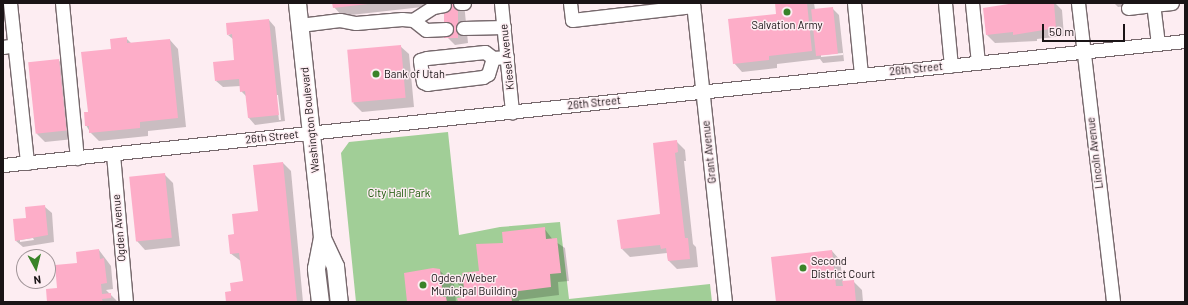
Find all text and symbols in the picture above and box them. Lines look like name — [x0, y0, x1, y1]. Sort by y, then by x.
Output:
marker: Salvation Army — [782, 7, 792, 17]
scale bar — [1044, 16, 1127, 42]
place label: Salvation Army — [752, 18, 822, 32]
street label: Kiesel Avenue — [497, 23, 517, 91]
text: 50 m — [1049, 24, 1074, 38]
street label: 26th Street — [889, 60, 943, 78]
street label: Washington Boulevard — [298, 66, 322, 174]
place label: Bank of Utah — [384, 67, 445, 81]
marker: Bank of Utah — [371, 69, 381, 79]
street label: 26th Street — [567, 94, 621, 112]
street label: Lincoln Avenue — [1084, 116, 1106, 190]
street label: Grant Avenue — [699, 120, 719, 184]
street label: 26th Street — [245, 128, 299, 146]
park label: City Hall Park — [368, 186, 430, 200]
street label: Ogden Avenue — [109, 194, 129, 262]
north arrow — [16, 249, 56, 289]
place label: Second District Court — [811, 255, 875, 281]
marker: Second District Court — [798, 263, 808, 273]
place label: Ogden/Weber Municipal Building — [431, 272, 517, 298]
text: N — [33, 274, 42, 287]
marker: Ogden/Weber Municipal Building — [418, 280, 428, 290]

